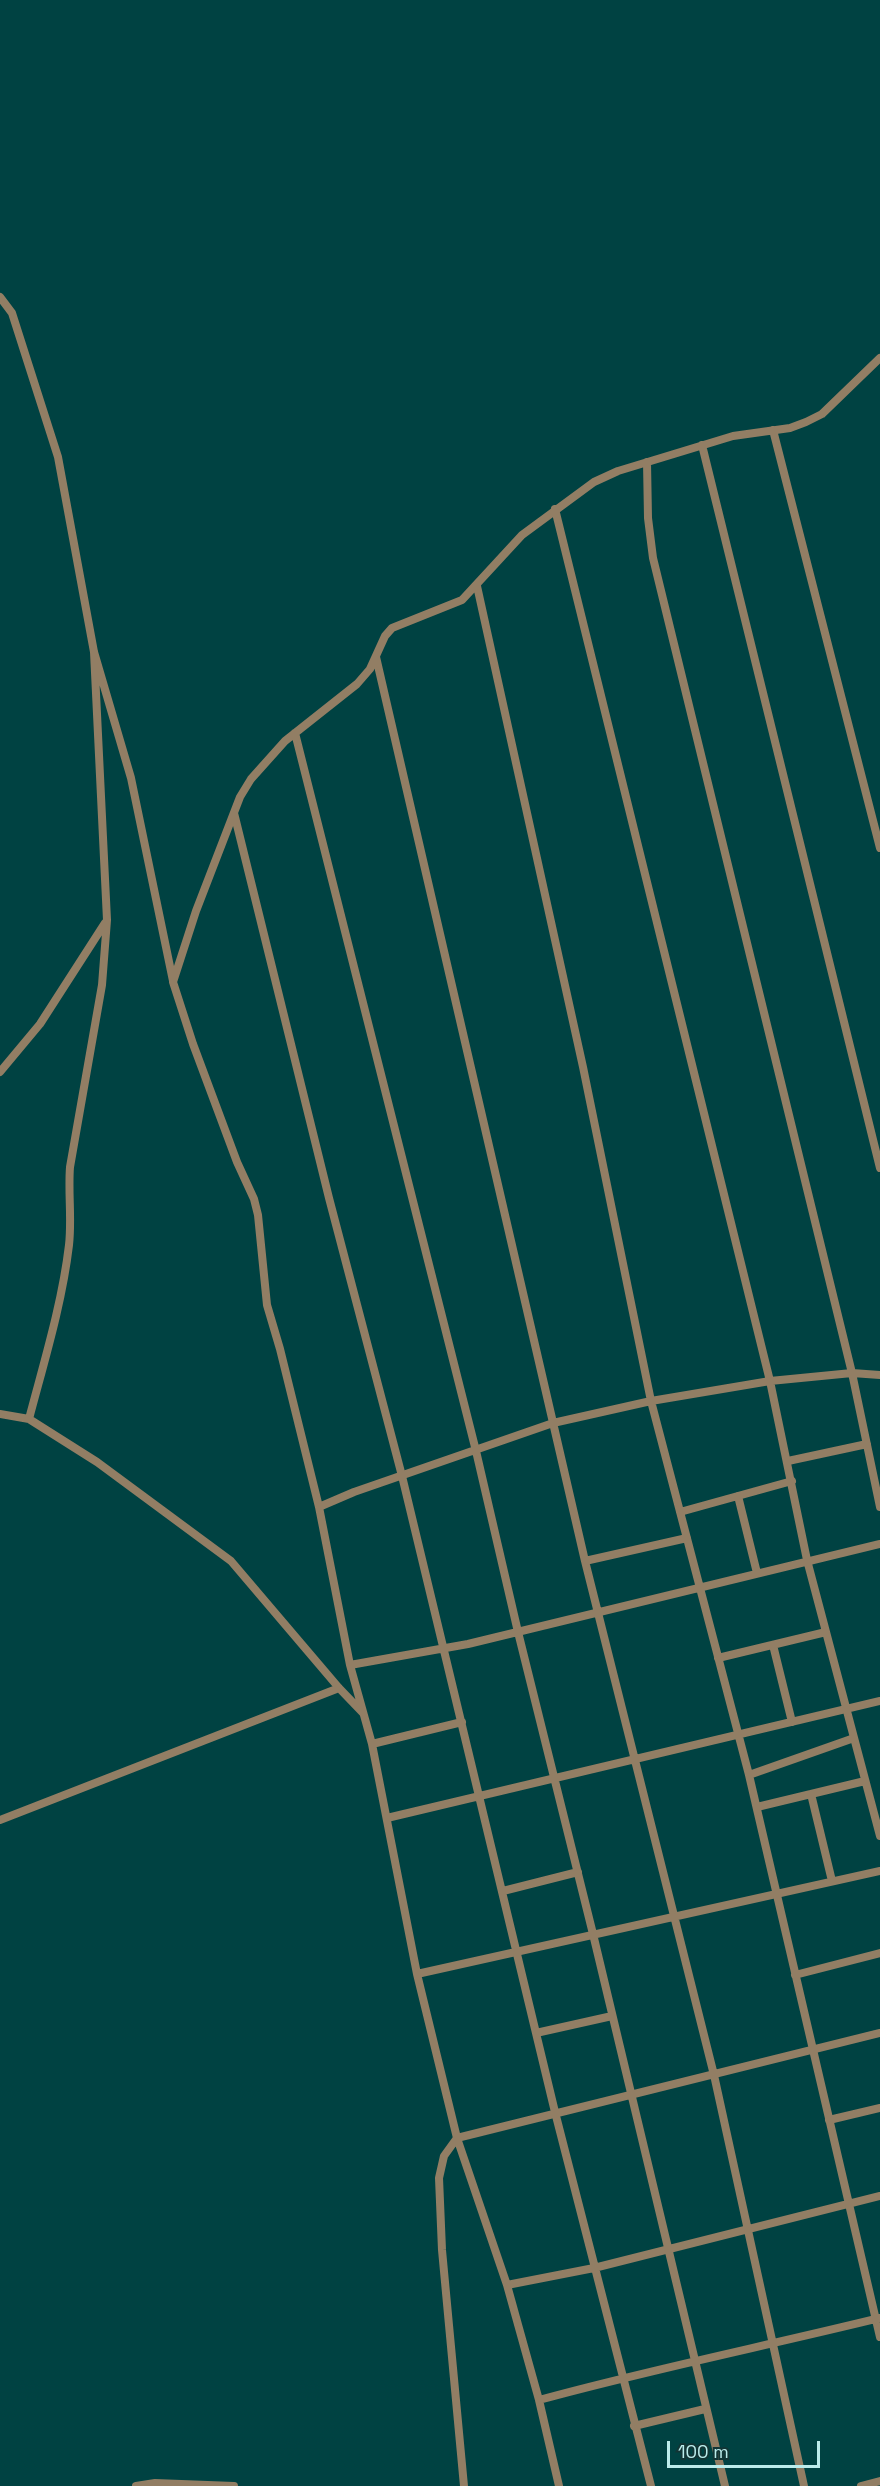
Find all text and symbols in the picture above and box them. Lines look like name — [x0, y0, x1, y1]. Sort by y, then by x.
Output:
scale bar — [670, 2429, 823, 2467]
text: 100 m — [678, 2440, 729, 2463]

